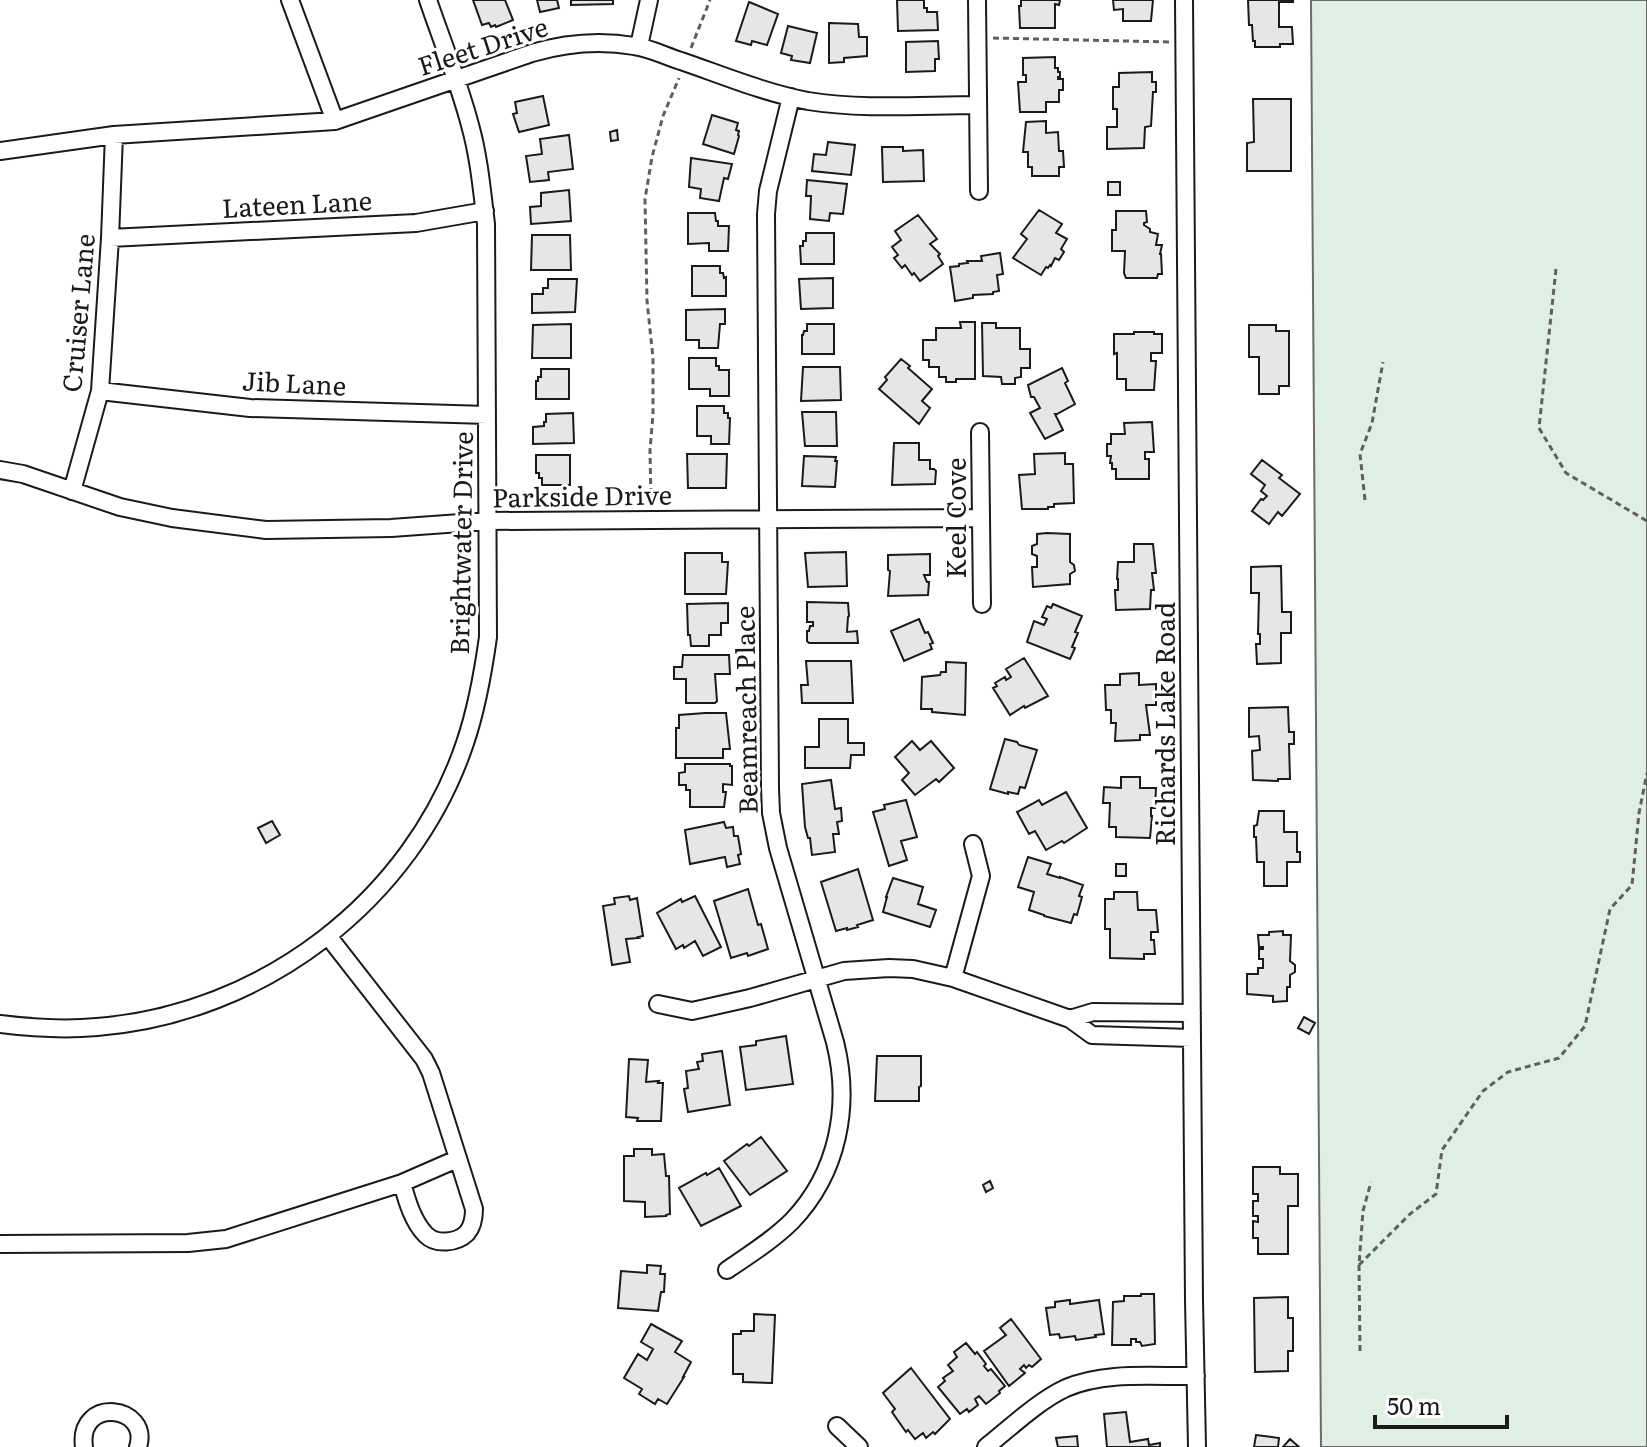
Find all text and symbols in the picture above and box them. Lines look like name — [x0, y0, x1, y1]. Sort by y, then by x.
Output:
street label: Fleet Drive — [412, 5, 552, 84]
street label: Lateen Lane — [221, 179, 373, 226]
street label: Cruiser Lane — [50, 232, 103, 394]
street label: Jib Lane — [241, 359, 347, 404]
street label: Brightwater Drive — [438, 431, 481, 655]
street label: Keel Cove — [935, 458, 974, 578]
street label: Parkside Drive — [492, 473, 672, 516]
street label: Richards Lake Road — [1144, 602, 1183, 846]
street label: Beamreach Place — [723, 605, 766, 815]
scale bar — [1375, 1379, 1507, 1429]
text: 50 m — [1387, 1387, 1441, 1422]

